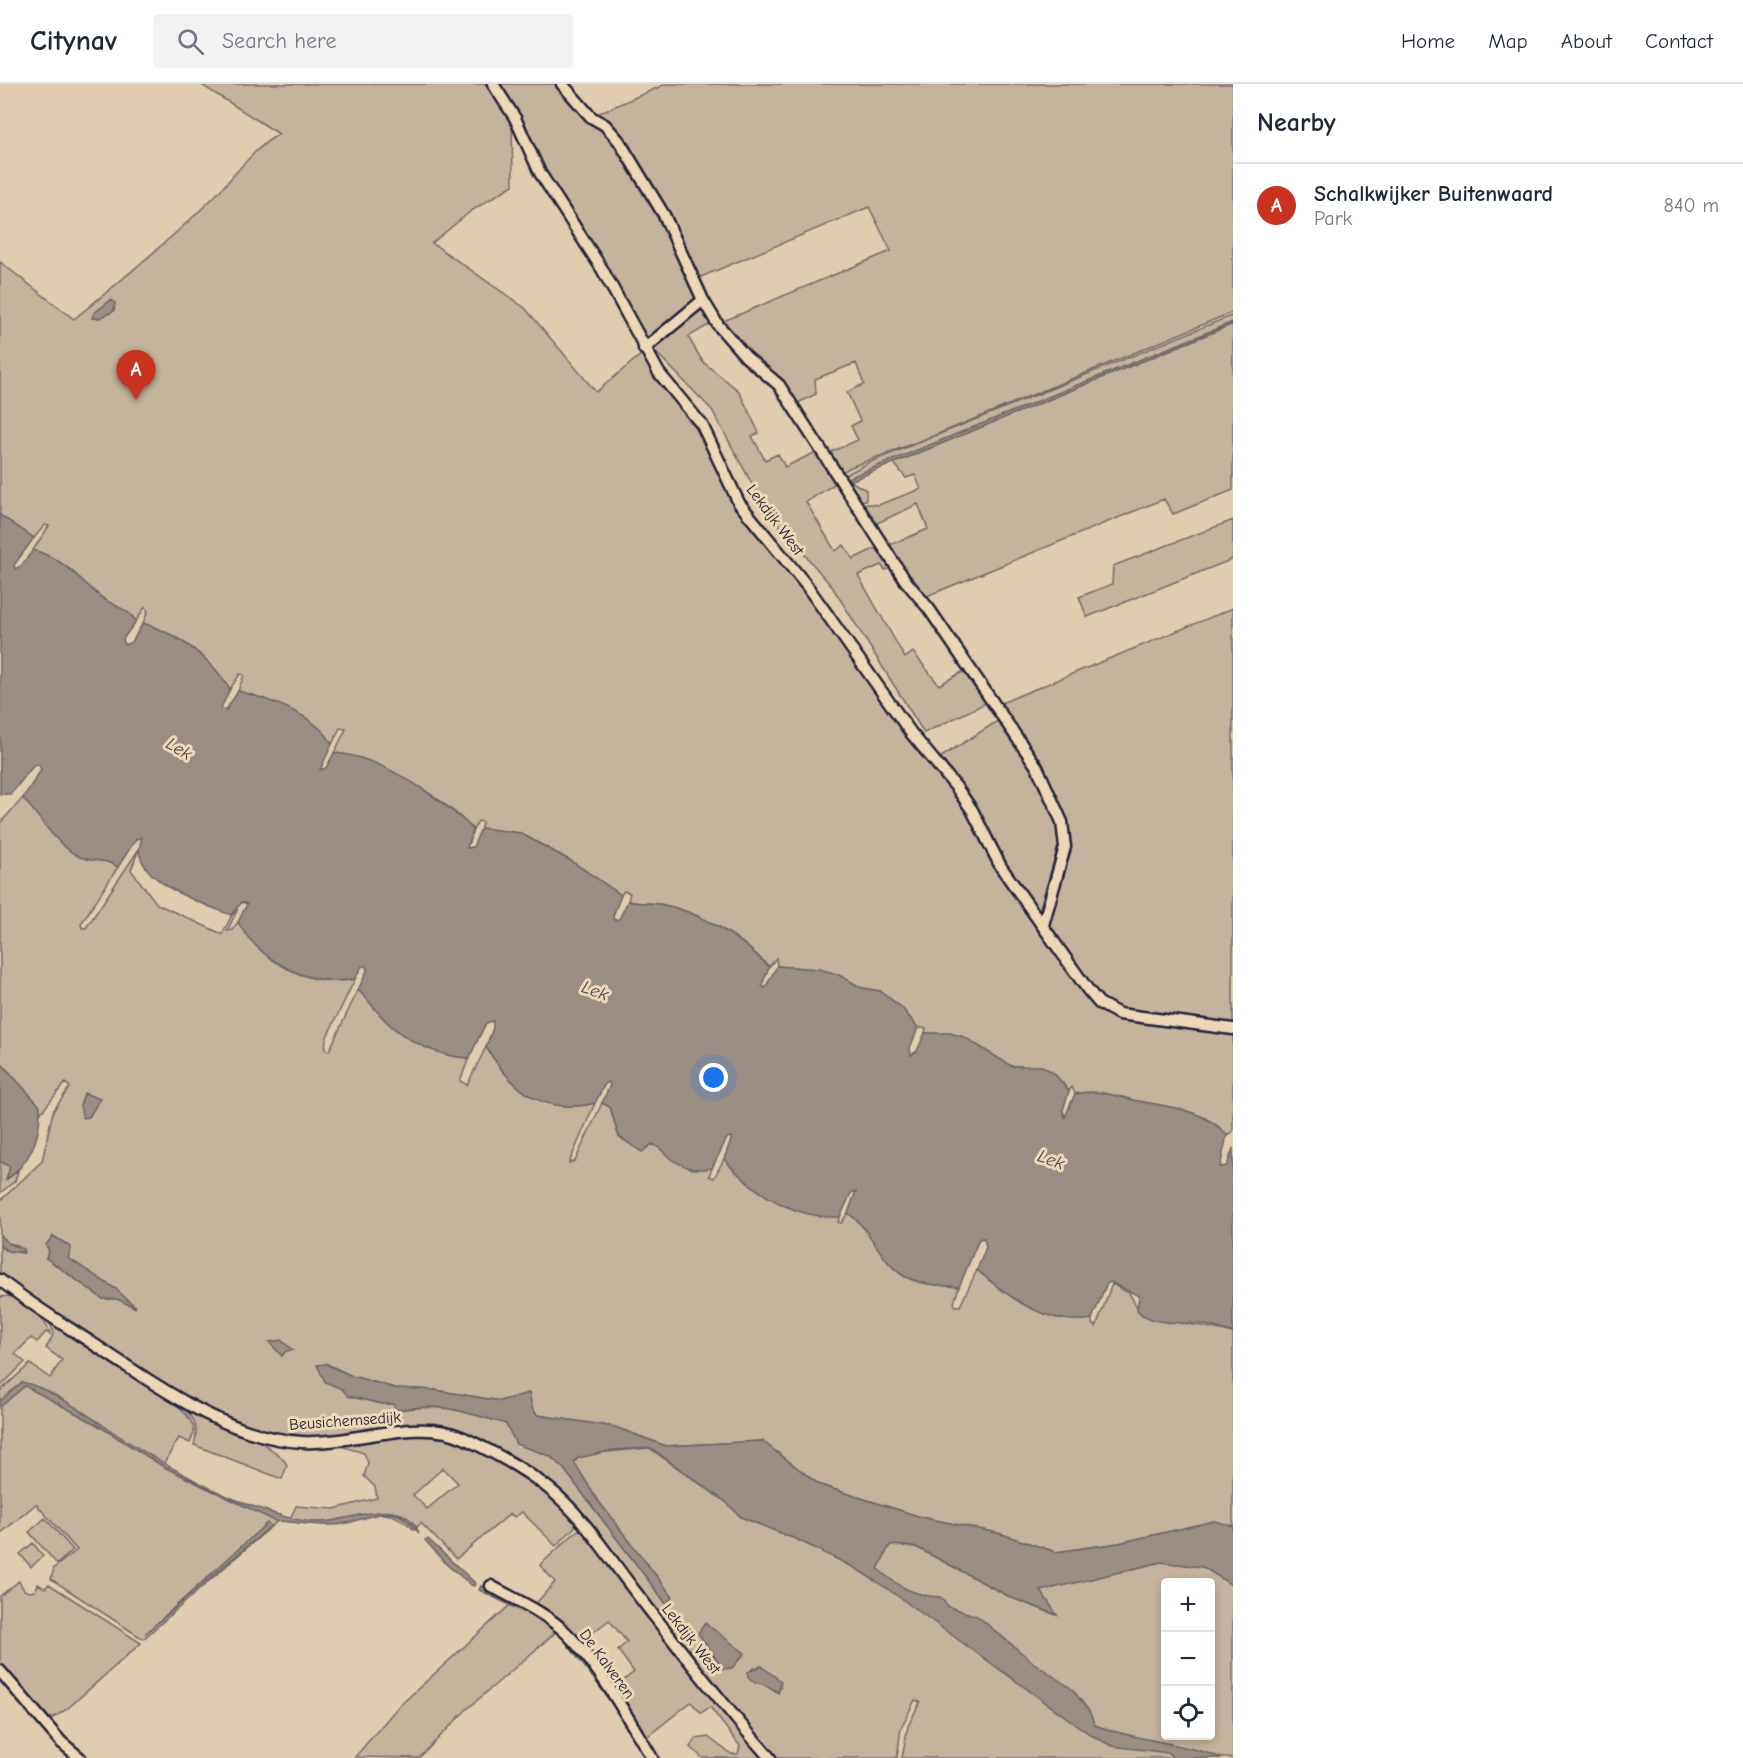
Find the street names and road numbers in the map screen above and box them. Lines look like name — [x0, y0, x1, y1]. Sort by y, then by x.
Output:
street label: Lekdijk West — [742, 481, 808, 559]
street label: Beusichemsedijk — [288, 1408, 402, 1434]
street label: Lekdijk West — [658, 1600, 724, 1678]
street label: De Kalveren — [576, 1626, 638, 1702]

